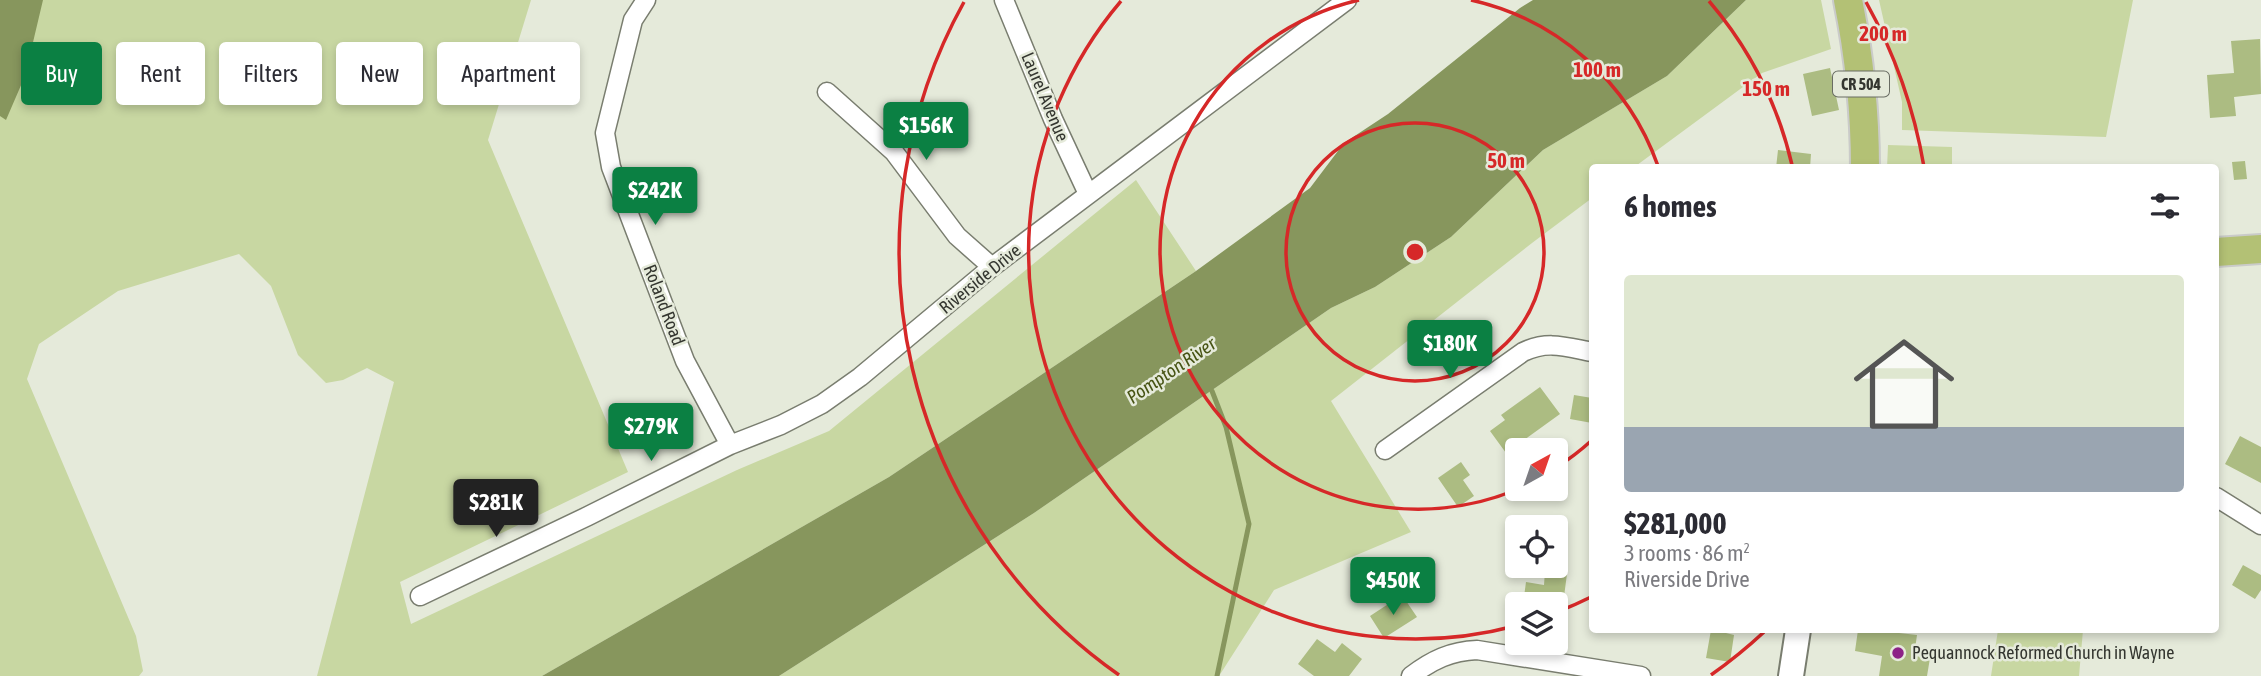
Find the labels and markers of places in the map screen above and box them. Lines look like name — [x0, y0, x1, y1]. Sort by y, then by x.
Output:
pin: $156K — [877, 102, 975, 162]
pin: $242K — [606, 168, 704, 227]
centre of rings — [1403, 240, 1427, 264]
pin: $180K — [1401, 320, 1499, 380]
pin: $279K — [602, 404, 700, 463]
pin: $281K — [447, 480, 545, 539]
pin: $450K — [1344, 558, 1442, 617]
place label: Pequannock Reformed Church in Wayne — [1912, 642, 2174, 663]
marker: Pequannock Reformed Church in Wayne — [1890, 645, 1906, 661]

